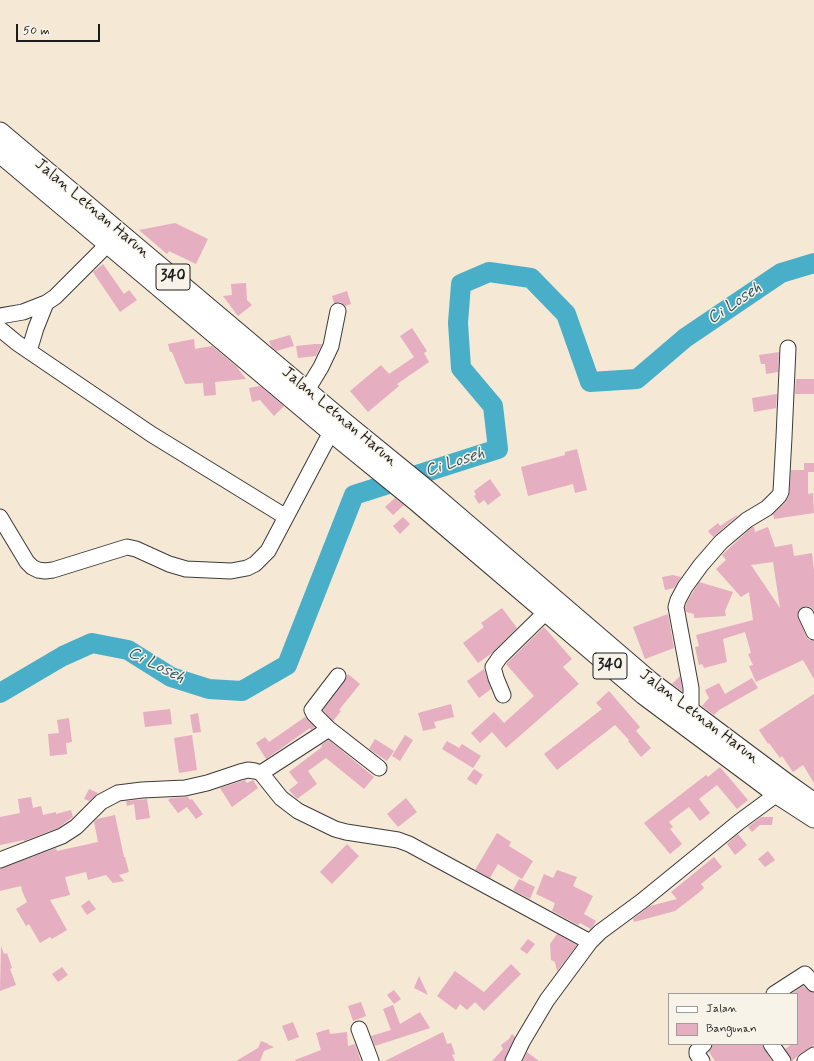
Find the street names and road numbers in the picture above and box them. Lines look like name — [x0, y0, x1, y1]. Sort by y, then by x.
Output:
street label: Jalan Letnan Harun — [30, 155, 154, 263]
road number: 340 — [156, 264, 190, 290]
street label: Jalan Letnan Harun — [277, 363, 401, 471]
road number: 340 — [593, 653, 627, 679]
street label: Jalan Letnan Harun — [635, 666, 763, 768]

